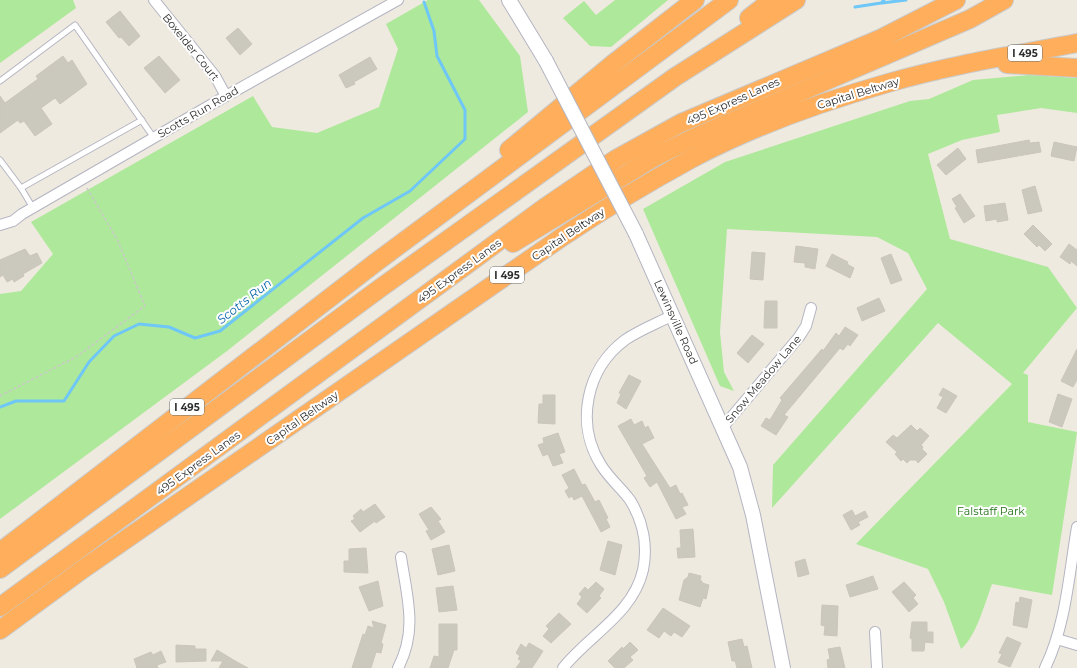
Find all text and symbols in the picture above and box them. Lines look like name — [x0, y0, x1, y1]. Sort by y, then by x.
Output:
street label: Boxelder Court — [160, 11, 223, 84]
road number: I 495 — [1008, 45, 1042, 61]
street label: 495 Express Lanes — [684, 74, 782, 128]
street label: Capital Beltway — [815, 74, 901, 112]
street label: Scotts Run Road — [155, 83, 241, 141]
street label: Capital Beltway — [529, 204, 607, 264]
street label: 495 Express Lanes — [414, 235, 504, 306]
road number: I 495 — [490, 267, 524, 283]
water label: Scotts Run — [214, 275, 274, 327]
street label: Lewinsville Road — [651, 277, 701, 367]
street label: Snow Meadow Lane — [722, 332, 804, 426]
street label: Capital Beltway — [263, 388, 341, 448]
road number: I 495 — [170, 399, 204, 415]
street label: 495 Express Lanes — [153, 427, 243, 498]
park label: Falstaff Park — [957, 504, 1025, 518]

